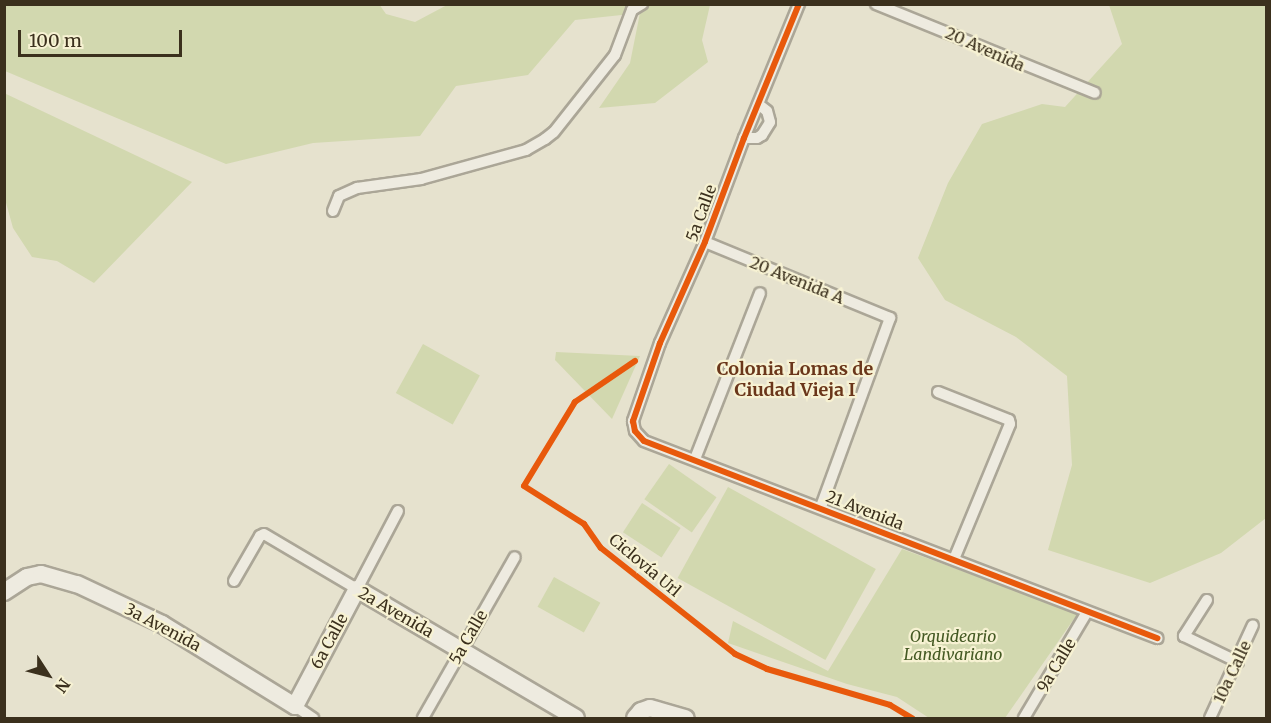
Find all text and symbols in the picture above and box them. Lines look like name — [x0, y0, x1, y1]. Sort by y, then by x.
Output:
scale bar — [21, 18, 184, 56]
street label: 20 Avenida — [942, 23, 1028, 75]
text: 100 m — [29, 29, 82, 52]
street label: 5a Calle — [682, 182, 720, 244]
street label: 20 Avenida A — [747, 252, 847, 308]
district label: Colonia Lomas de Ciudad Vieja I — [717, 359, 873, 401]
street label: 21 Avenida — [823, 486, 907, 534]
street label: Ciclovía Url — [605, 530, 685, 600]
street label: 2a Avenida — [355, 583, 437, 641]
street label: 3a Avenida — [122, 599, 204, 655]
street label: 5a Calle — [445, 607, 491, 667]
street label: 6a Calle — [306, 610, 352, 672]
park label: Orquideario Landivariano — [904, 626, 1002, 664]
street label: 9a Calle — [1032, 635, 1080, 695]
street label: 10a Calle — [1209, 638, 1255, 706]
north arrow — [18, 645, 78, 705]
text: N — [51, 675, 74, 697]

